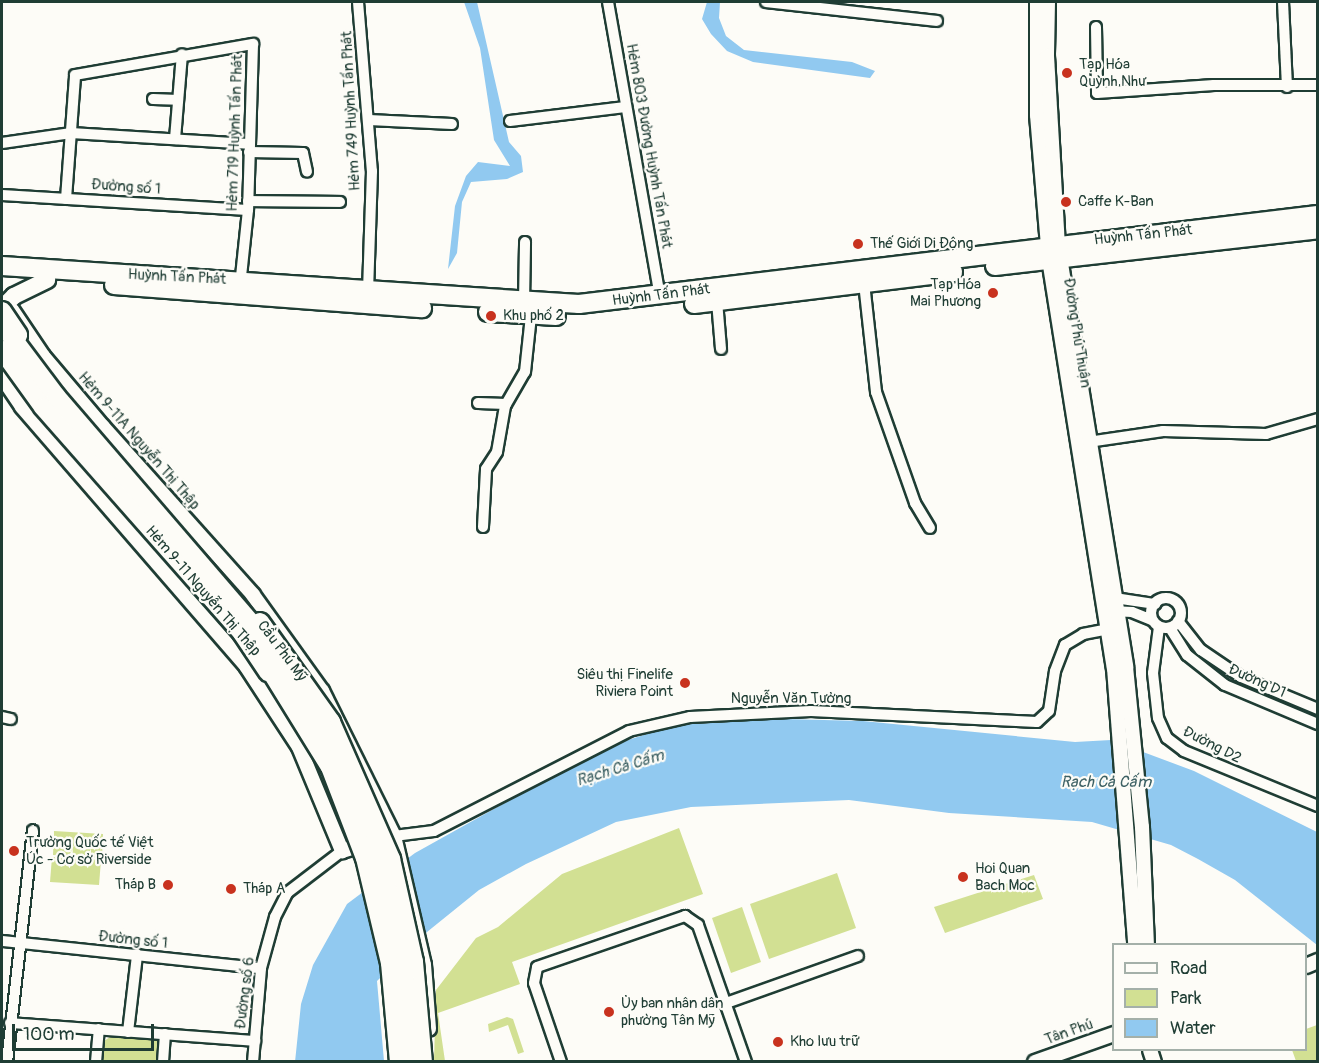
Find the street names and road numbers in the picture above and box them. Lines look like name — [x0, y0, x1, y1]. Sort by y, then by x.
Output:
street label: Hẻm 749 Huỳnh Tấn Phát — [338, 31, 364, 191]
street label: Hẻm 803 Đường Huỳnh Tấn Phát — [622, 42, 676, 250]
street label: Hẻm 719 Huỳnh Tấn Phát — [223, 54, 247, 212]
street label: Đường số 1 — [91, 176, 161, 198]
street label: Huỳnh Tấn Phát — [1093, 221, 1193, 249]
street label: Huỳnh Tấn Phát — [127, 265, 227, 289]
street label: Đường Phú Thuận — [1059, 277, 1095, 389]
street label: Huỳnh Tấn Phát — [611, 280, 711, 310]
street label: Hẻm 9-11A Nguyễn Thị Thập — [74, 368, 204, 514]
street label: Hẻm 9-11 Nguyễn Thị Thập — [141, 522, 265, 660]
street label: Cầu Phú Mỹ — [253, 617, 311, 685]
street label: Đường D1 — [1226, 660, 1288, 702]
street label: Nguyễn Văn Tưởng — [731, 690, 851, 708]
street label: Đường D2 — [1180, 723, 1244, 767]
street label: Đường số 1 — [97, 927, 169, 953]
street label: Đường số 6 — [232, 956, 258, 1030]
street label: Tân Phú — [1042, 1015, 1096, 1049]

